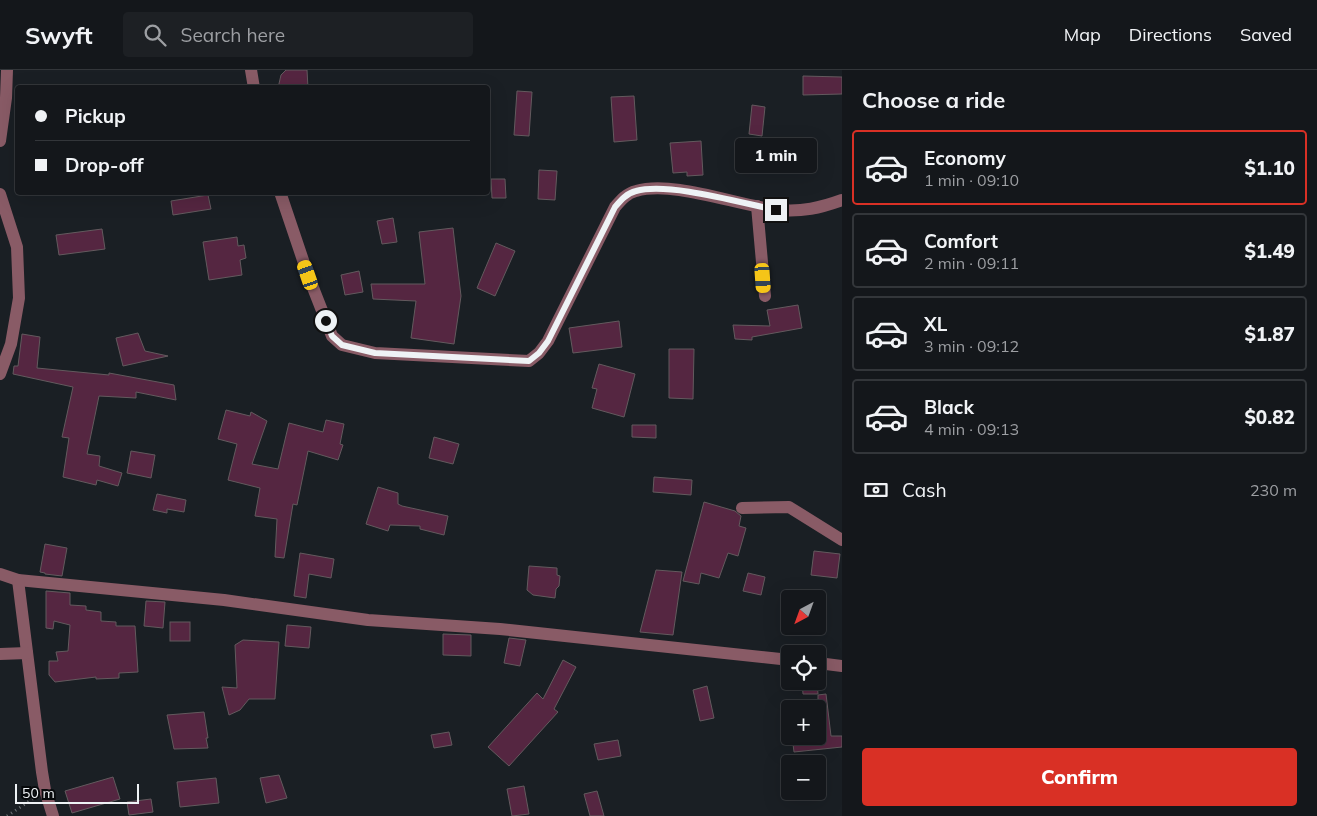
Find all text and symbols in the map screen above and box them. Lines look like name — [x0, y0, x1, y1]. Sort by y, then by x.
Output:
search box — [123, 12, 473, 57]
text: Swyft — [25, 20, 93, 50]
icon: search — [141, 21, 169, 49]
text: Search here — [181, 23, 285, 47]
text: Map — [1064, 23, 1101, 46]
text: Directions — [1129, 23, 1212, 46]
text: Saved — [1240, 23, 1292, 46]
text: Choose a ride — [862, 86, 1005, 114]
text: Pickup — [65, 104, 126, 128]
callout: 1 min — [735, 138, 817, 172]
text: 1 min — [755, 145, 797, 165]
icon: car — [864, 145, 909, 190]
text: Economy — [924, 146, 1006, 170]
text: Drop-off — [65, 153, 143, 177]
text: $1.10 — [1244, 156, 1295, 180]
text: 1 min · 09:10 — [924, 170, 1019, 190]
route end — [765, 199, 787, 221]
icon: car — [864, 228, 909, 273]
text: Comfort — [924, 229, 998, 253]
text: $1.49 — [1244, 239, 1295, 263]
text: 2 min · 09:11 — [924, 253, 1019, 273]
car — [296, 258, 319, 292]
car — [754, 263, 771, 293]
route start — [315, 310, 337, 332]
icon: car — [864, 311, 909, 356]
text: XL — [924, 312, 947, 336]
text: $1.87 — [1244, 322, 1295, 346]
text: 3 min · 09:12 — [924, 336, 1019, 356]
icon: car — [864, 394, 909, 439]
text: Black — [924, 395, 974, 419]
text: $0.82 — [1244, 405, 1295, 429]
text: 4 min · 09:13 — [924, 419, 1019, 439]
icon: cash — [862, 476, 890, 504]
text: Cash — [902, 478, 947, 502]
text: 230 m — [1250, 480, 1297, 500]
north arrow — [781, 590, 826, 635]
map controls — [781, 590, 826, 800]
button: locate — [781, 645, 826, 690]
button: + — [781, 700, 826, 745]
button: Confirm — [862, 748, 1297, 806]
button: − — [781, 755, 826, 800]
scale bar — [15, 781, 139, 804]
text: 50 m — [22, 784, 55, 802]

